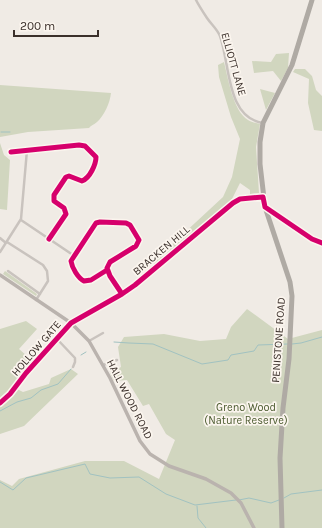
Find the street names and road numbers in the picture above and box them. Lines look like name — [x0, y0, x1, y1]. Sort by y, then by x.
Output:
street label: ELLIOTT LANE — [218, 31, 249, 97]
street label: BRACKEN HILL — [130, 222, 193, 278]
street label: PENISTONE ROAD — [269, 297, 288, 383]
street label: HOLLOW GATE — [9, 318, 64, 379]
street label: HALL WOOD ROAD — [104, 357, 155, 441]

